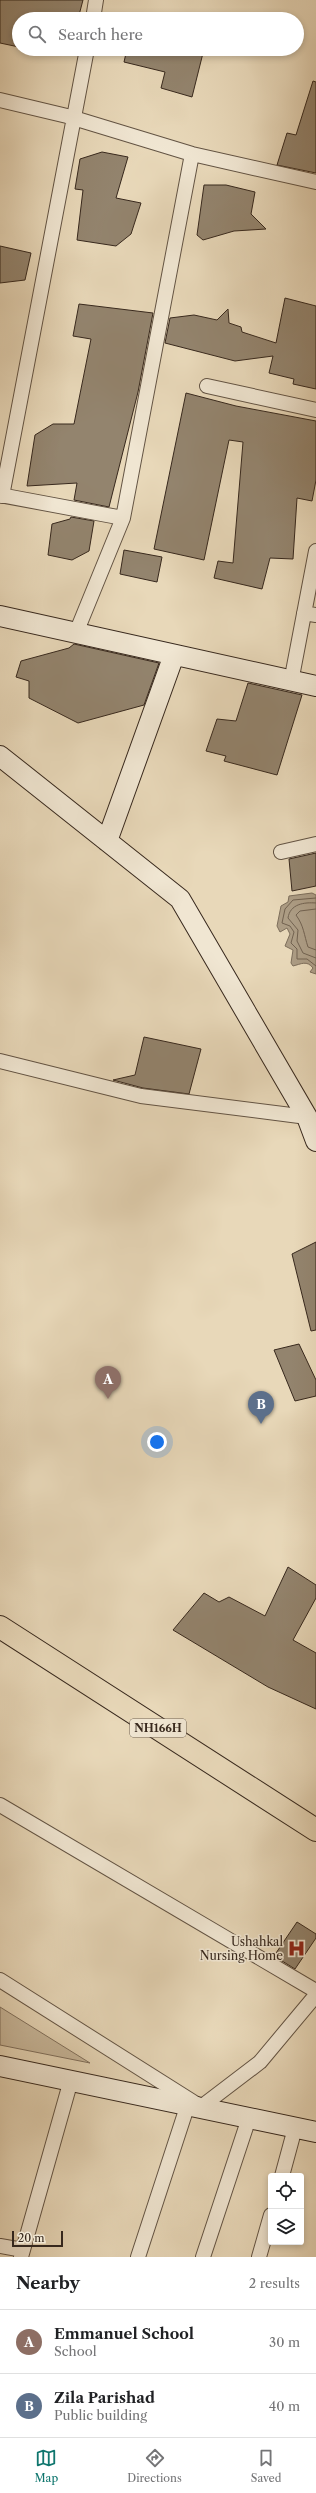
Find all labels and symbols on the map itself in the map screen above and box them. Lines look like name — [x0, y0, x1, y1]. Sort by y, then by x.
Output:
pin: A — [95, 1366, 121, 1399]
pin: B — [248, 1391, 274, 1424]
your location — [147, 1432, 167, 1452]
road number: NH166H — [130, 1719, 186, 1737]
place label: Ushahkal Nursing Home — [200, 1934, 283, 1963]
hospital icon: Ushahkal Nursing Home — [286, 1939, 306, 1959]
scale bar — [12, 2229, 63, 2248]

